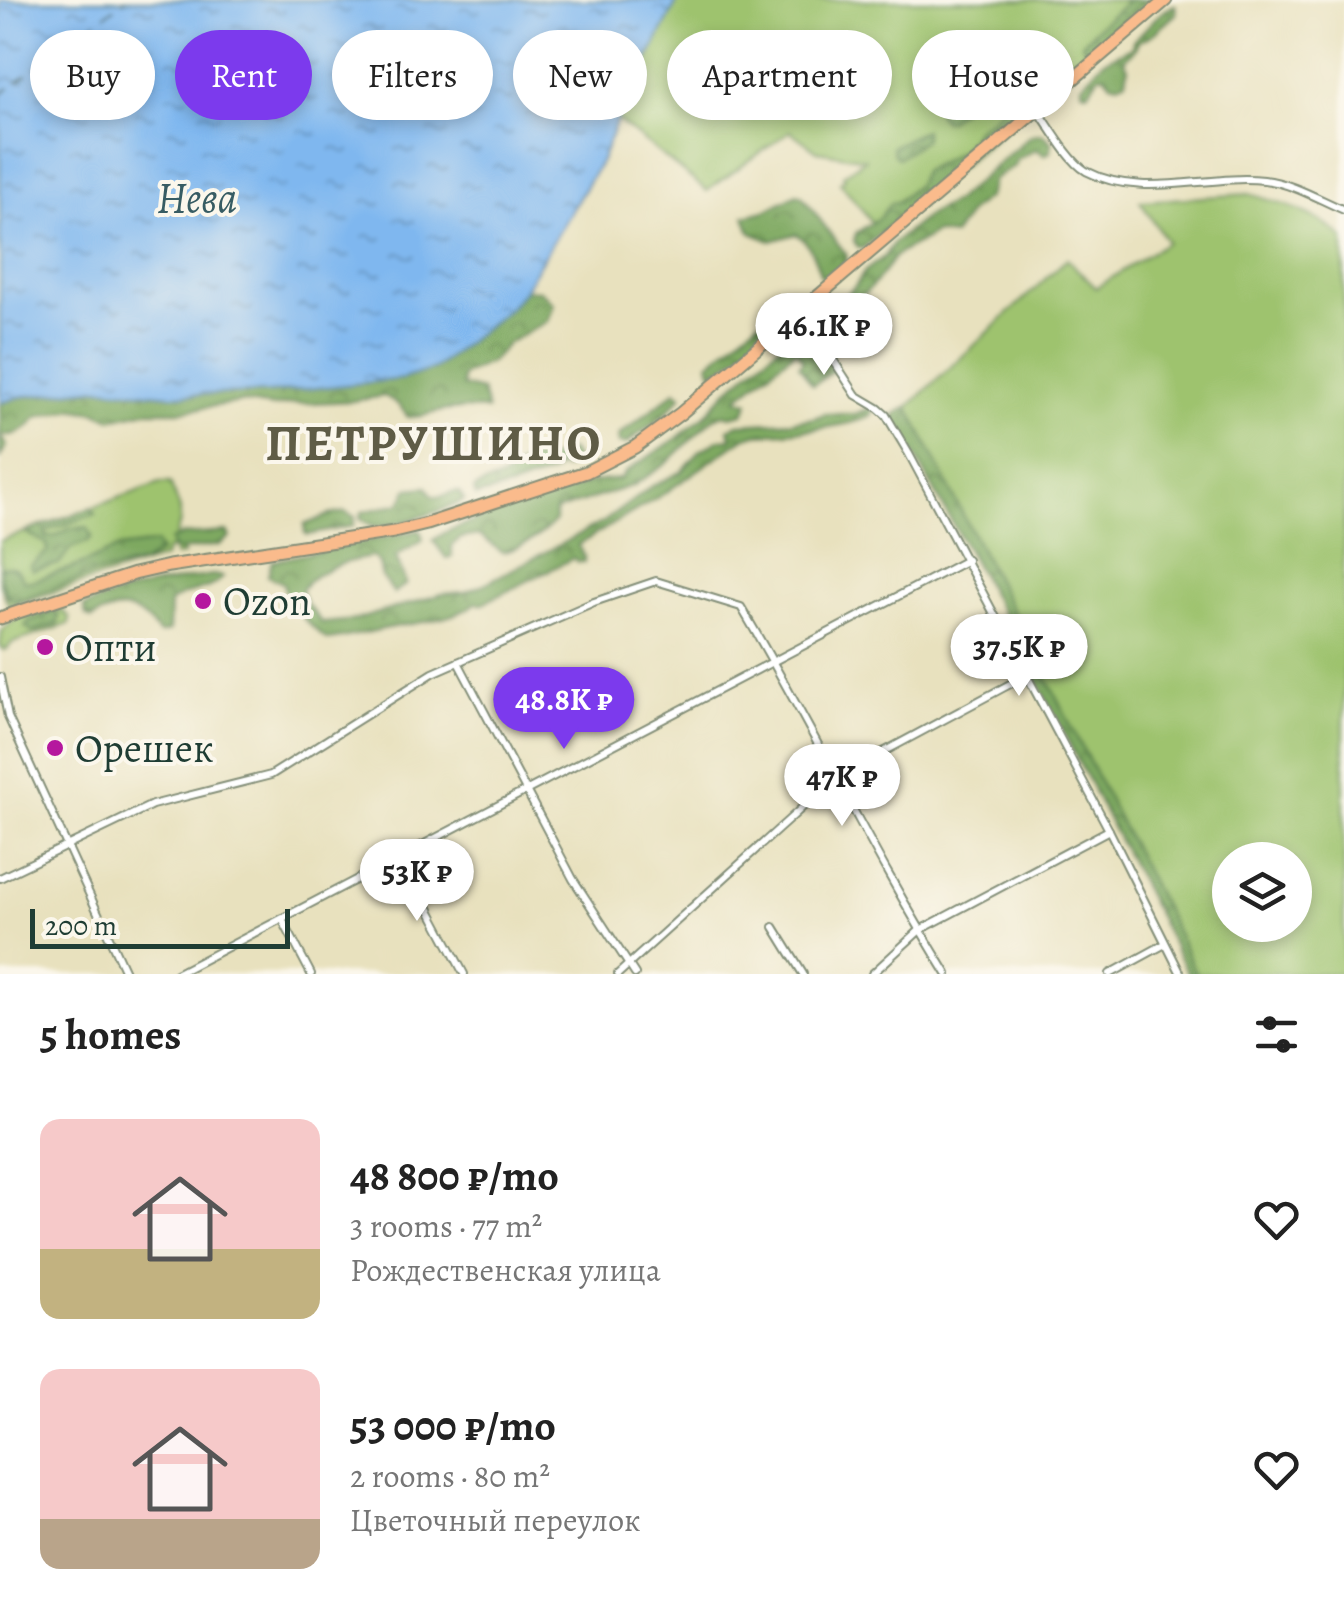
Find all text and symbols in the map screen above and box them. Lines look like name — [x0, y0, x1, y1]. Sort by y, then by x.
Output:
chip: Buy — [30, 30, 155, 120]
chip: Rent — [175, 30, 312, 120]
chip: Filters — [332, 30, 493, 120]
chip: New — [513, 30, 647, 120]
chip: Apartment — [667, 30, 892, 120]
chip: House — [912, 30, 1074, 120]
water label: Нева — [157, 169, 237, 226]
pin: 46.1K ₽ — [732, 293, 916, 378]
text: 46.1K ₽ — [777, 303, 871, 347]
district label: ПЕТРУШИНО — [265, 409, 603, 477]
place label: Ozon — [223, 574, 311, 629]
marker: Ozon — [192, 590, 214, 612]
pin: 37.5K ₽ — [927, 614, 1111, 699]
place label: Опти — [65, 620, 157, 675]
text: 37.5K ₽ — [973, 624, 1065, 668]
marker: Опти — [34, 636, 56, 658]
pin: 48.8K ₽ — [472, 667, 656, 752]
text: 48.8K ₽ — [515, 677, 613, 721]
place label: Орешек — [75, 721, 214, 776]
marker: Орешек — [44, 737, 66, 759]
pin: 47K ₽ — [772, 744, 912, 829]
text: 47K ₽ — [806, 754, 878, 798]
pin: 53K ₽ — [347, 839, 487, 924]
map controls — [1212, 842, 1312, 942]
button: layers — [1212, 842, 1312, 942]
text: 53K ₽ — [382, 849, 452, 893]
scale bar — [30, 904, 290, 948]
text: 200 m — [45, 907, 117, 945]
text: 5 homes — [40, 1006, 181, 1063]
icon: filters — [1249, 1007, 1304, 1062]
text: 48 800 ₽/mo — [350, 1147, 559, 1204]
icon: home — [120, 1159, 240, 1279]
icon: heart — [1249, 1192, 1304, 1247]
text: 3 rooms · 77 m² — [350, 1204, 542, 1248]
text: Рождественская улица — [350, 1248, 661, 1292]
text: 53 000 ₽/mo — [350, 1397, 556, 1454]
icon: home — [120, 1409, 240, 1529]
icon: heart — [1249, 1442, 1304, 1497]
text: 2 rooms · 80 m² — [350, 1454, 550, 1498]
text: Цветочный переулок — [350, 1498, 641, 1542]

